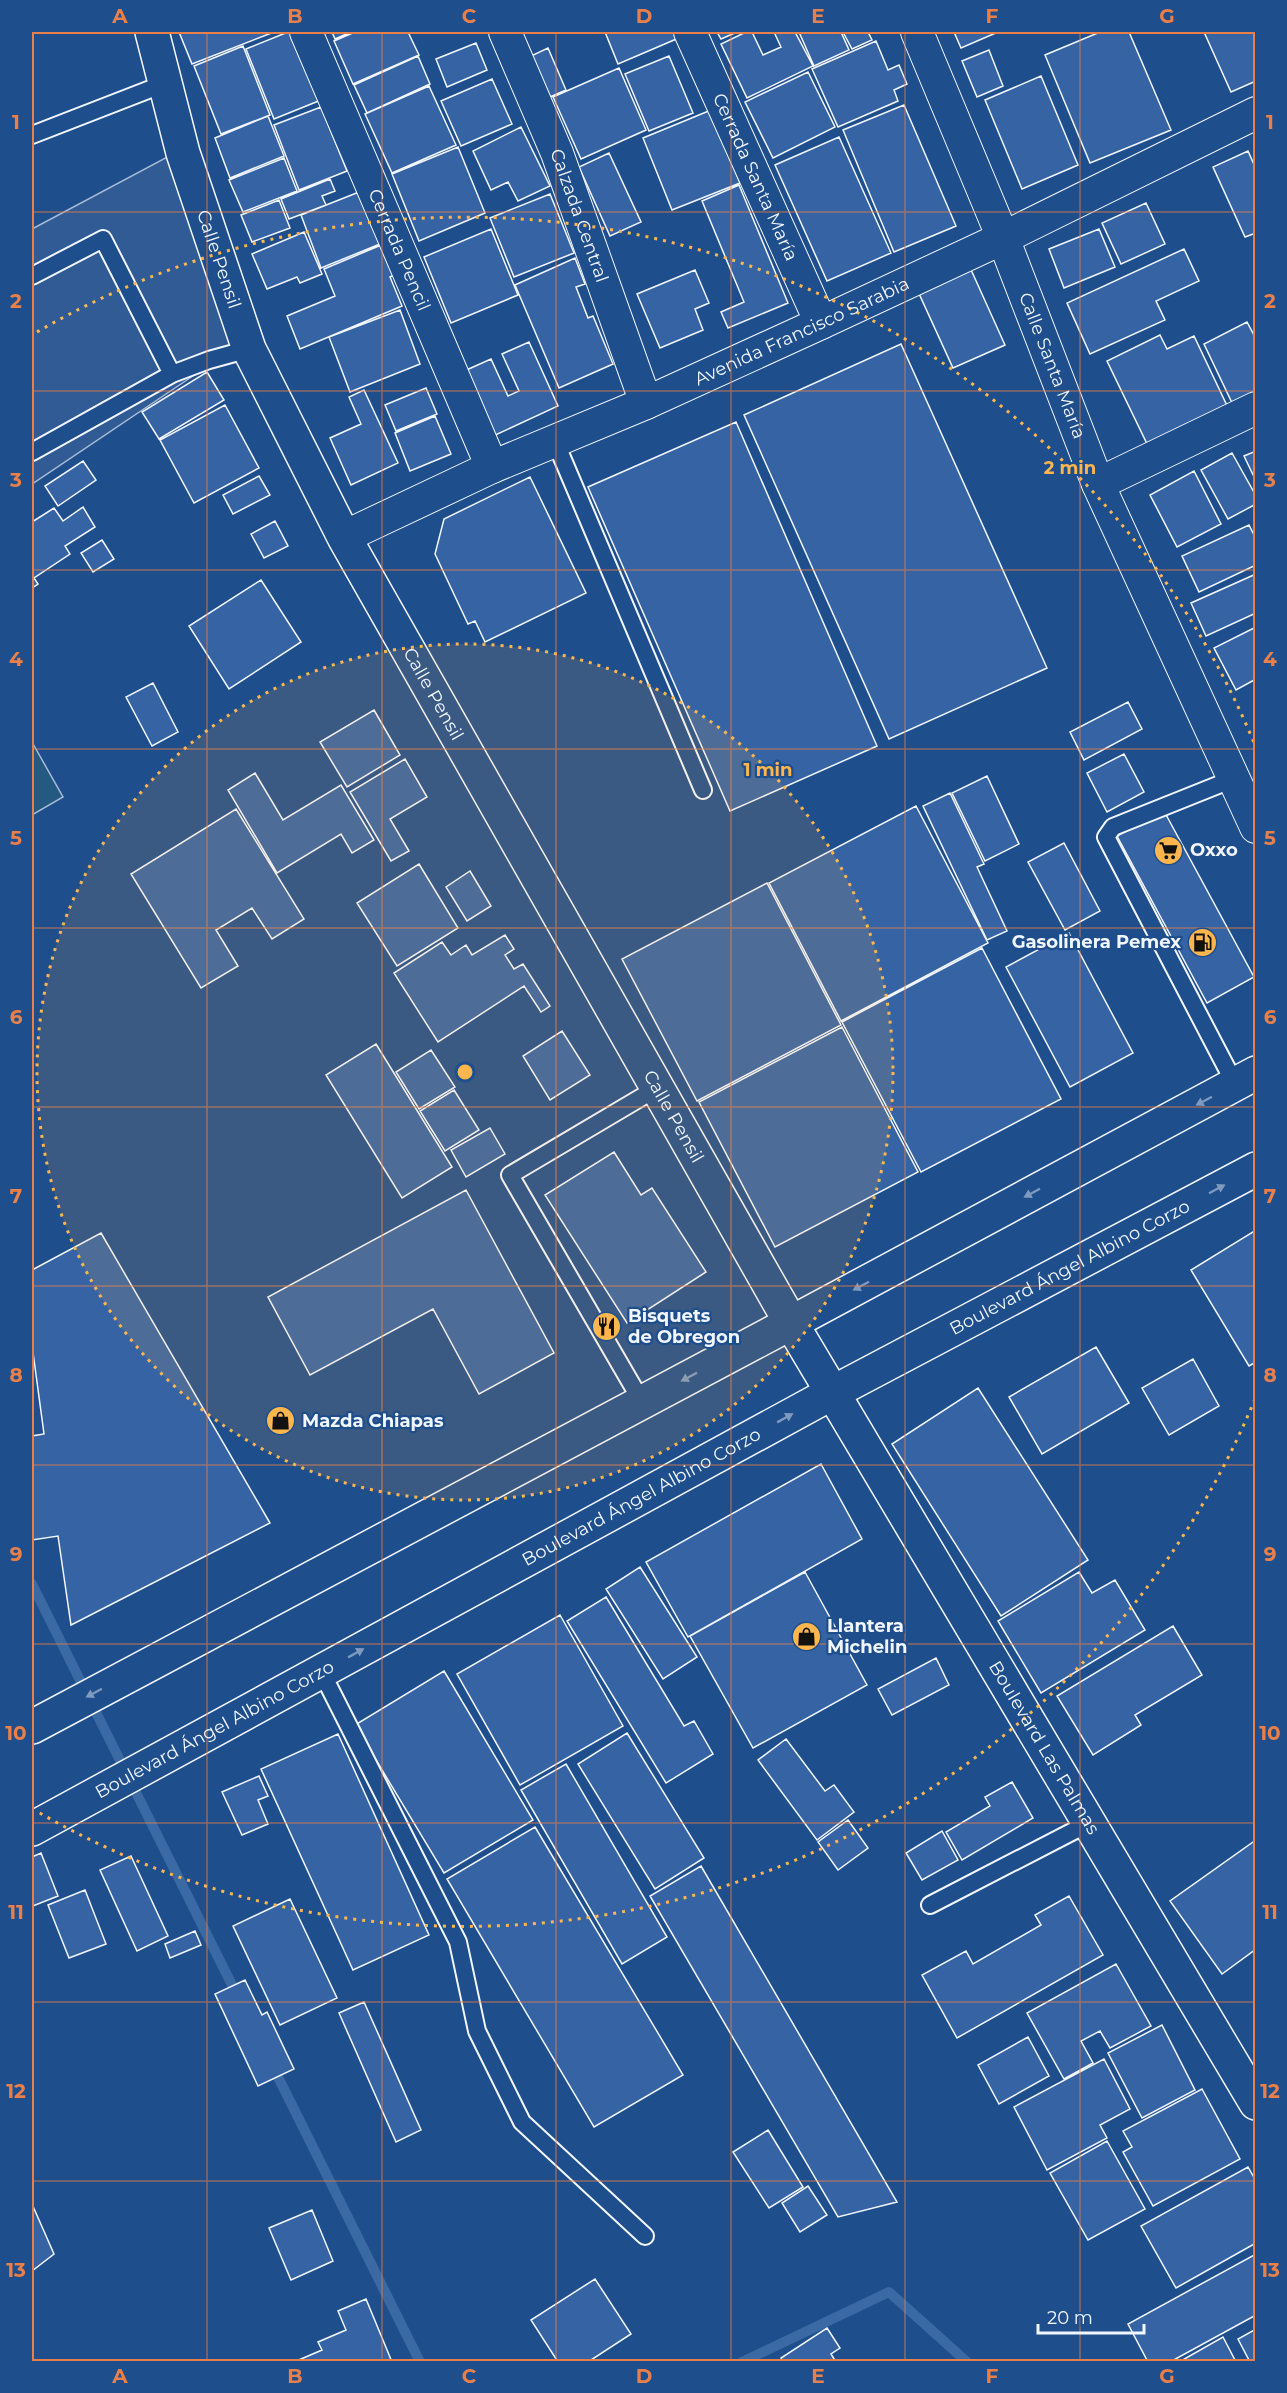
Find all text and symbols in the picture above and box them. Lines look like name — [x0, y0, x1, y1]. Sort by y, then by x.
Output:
text: A — [111, 4, 128, 28]
text: B — [287, 4, 303, 28]
text: C — [462, 4, 477, 28]
text: D — [636, 4, 652, 28]
text: E — [811, 4, 825, 28]
text: F — [986, 4, 999, 28]
text: G — [1159, 4, 1175, 28]
street label: Cerrada Santa María — [708, 90, 803, 264]
text: 1 — [12, 110, 20, 134]
text: 1 — [1266, 110, 1274, 134]
street label: Calzada Central — [545, 146, 613, 285]
street label: Cerrada Pencil — [363, 186, 435, 314]
street label: Calle Pensil — [192, 207, 246, 311]
street label: Avenida Francisco Sarabia — [691, 272, 913, 390]
text: 2 — [10, 289, 22, 313]
street label: Calle Santa María — [1014, 289, 1090, 442]
text: 2 — [1264, 289, 1276, 313]
text: 2 min — [1044, 457, 1096, 479]
text: 3 — [9, 468, 22, 492]
text: 3 — [1263, 468, 1276, 492]
street label: Calle Pensil — [398, 644, 468, 744]
text: 4 — [9, 647, 23, 671]
text: 4 — [1263, 647, 1277, 671]
text: 1 min — [744, 759, 792, 781]
text: 5 — [10, 826, 22, 850]
text: 5 — [1264, 826, 1276, 850]
supermarket icon: Oxxo — [1153, 834, 1185, 866]
place label: Oxxo — [1190, 839, 1238, 861]
fuel station icon: Gasolinera Pemex — [1186, 926, 1218, 958]
place label: Gasolinera Pemex — [1012, 931, 1181, 953]
text: 6 — [10, 1005, 23, 1029]
text: 6 — [1264, 1005, 1277, 1029]
centre of rings — [455, 1062, 475, 1082]
street label: Calle Pensil — [639, 1066, 709, 1167]
one-way arrow — [1195, 1096, 1212, 1106]
text: 7 — [10, 1184, 22, 1208]
one-way arrow — [1209, 1184, 1226, 1194]
text: 7 — [1264, 1184, 1276, 1208]
one-way arrow — [1024, 1188, 1041, 1198]
street label: Boulevard Ángel Albino Corzo — [946, 1195, 1194, 1340]
one-way arrow — [852, 1281, 869, 1291]
place label: Bisquets de Obregon — [628, 1305, 740, 1348]
restaurant icon: Bisquets de Obregon — [591, 1310, 623, 1342]
text: 8 — [9, 1363, 23, 1387]
text: 8 — [1263, 1363, 1277, 1387]
one-way arrow — [680, 1373, 697, 1382]
shop icon: Mazda Chiapas — [265, 1405, 297, 1437]
place label: Mazda Chiapas — [302, 1410, 444, 1432]
one-way arrow — [777, 1413, 794, 1423]
street label: Boulevard Ángel Albino Corzo — [518, 1423, 765, 1571]
text: 9 — [10, 1542, 22, 1566]
text: 9 — [1264, 1542, 1276, 1566]
place label: Llantera Michelin — [827, 1615, 907, 1658]
shop icon: Llantera Michelin — [790, 1620, 822, 1652]
one-way arrow — [348, 1647, 364, 1658]
street label: Boulevard Ángel Albino Corzo — [91, 1656, 338, 1803]
street label: Boulevard Las Palmas — [984, 1657, 1104, 1838]
one-way arrow — [86, 1688, 103, 1698]
text: 10 — [5, 1721, 27, 1745]
text: 10 — [1259, 1721, 1281, 1745]
text: 11 — [8, 1900, 24, 1924]
text: 11 — [1262, 1900, 1278, 1924]
text: 12 — [6, 2079, 26, 2103]
text: 12 — [1260, 2079, 1280, 2103]
text: 13 — [6, 2258, 26, 2282]
text: 13 — [1260, 2258, 1280, 2282]
scale bar — [1038, 2297, 1144, 2335]
text: 20 m — [1047, 2307, 1093, 2329]
text: A — [111, 2364, 128, 2388]
text: B — [287, 2364, 303, 2388]
text: C — [462, 2364, 477, 2388]
text: D — [636, 2364, 652, 2388]
text: E — [811, 2364, 825, 2388]
text: F — [986, 2364, 999, 2388]
text: G — [1159, 2364, 1175, 2388]

